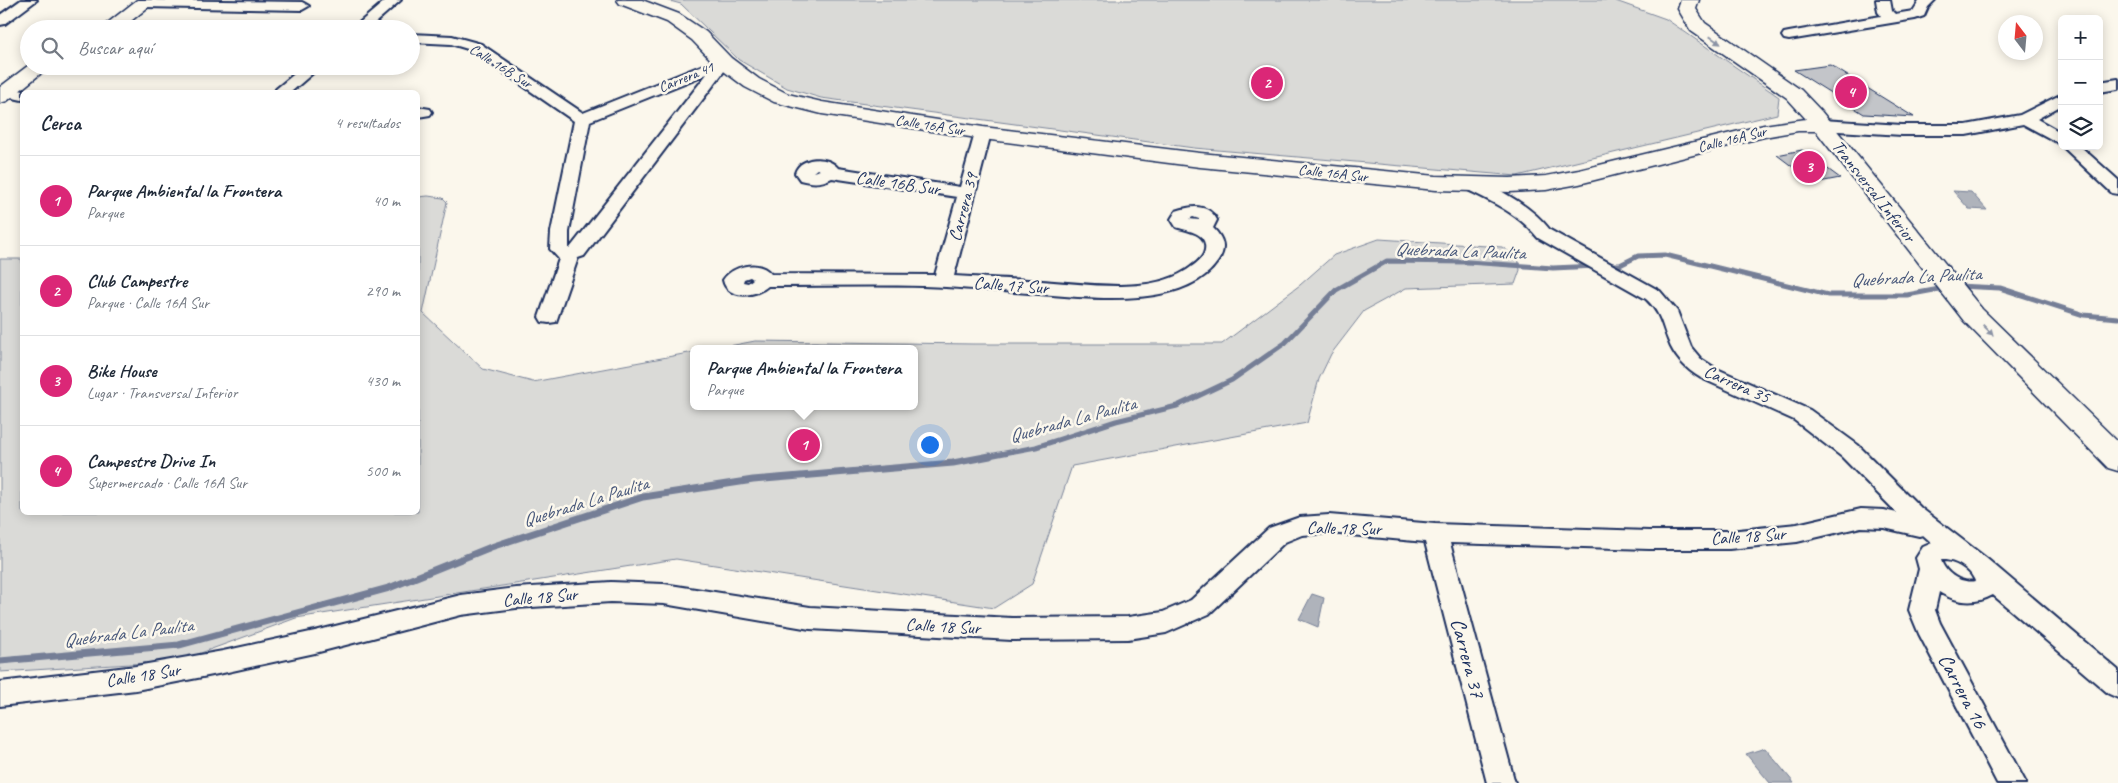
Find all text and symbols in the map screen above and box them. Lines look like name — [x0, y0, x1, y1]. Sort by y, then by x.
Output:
north arrow — [1998, 15, 2043, 60]
map controls — [2058, 15, 2103, 150]
button: + — [2058, 15, 2103, 60]
search box — [20, 20, 420, 75]
icon: search — [38, 34, 66, 62]
one-way arrow — [1708, 35, 1722, 45]
text: Buscar aquí — [78, 36, 152, 60]
street label: Calle 16B Sur — [466, 40, 537, 94]
street label: Carrera 41 — [656, 57, 718, 97]
button: − — [2058, 60, 2103, 105]
pin: 2 — [1251, 64, 1283, 102]
pin: 4 — [1835, 73, 1867, 111]
button: layers — [2058, 105, 2103, 150]
text: Cerca — [40, 110, 81, 136]
street label: Calle 16A Sur — [894, 111, 967, 141]
text: 4 resultados — [335, 113, 400, 133]
street label: Calle 16A Sur — [1696, 121, 1770, 157]
street label: Transversal Inferior — [1827, 136, 1922, 248]
pin: 3 — [1793, 148, 1825, 186]
street label: Calle 16A Sur — [1297, 160, 1370, 187]
street label: Calle 16B Sur — [855, 166, 944, 200]
street label: Carrera 39 — [943, 169, 983, 243]
text: Parque Ambiental la Frontera — [87, 179, 281, 203]
text: 1 — [52, 191, 60, 211]
text: 40 m — [373, 191, 400, 211]
text: Parque — [87, 203, 124, 223]
water label: Quebrada La Paulita — [1394, 237, 1528, 265]
water label: Quebrada La Paulita — [1850, 261, 1984, 292]
text: Club Campestre — [87, 269, 187, 293]
street label: Calle 17 Sur — [973, 271, 1052, 299]
text: 2 — [52, 281, 60, 301]
text: 290 m — [366, 281, 400, 301]
text: Parque · Calle 16A Sur — [87, 293, 209, 313]
one-way arrow — [1982, 324, 1994, 336]
popup — [690, 345, 918, 410]
text: Parque Ambiental la Frontera — [707, 356, 901, 380]
text: Bike House — [87, 359, 157, 383]
street label: Carrera 35 — [1701, 360, 1774, 409]
text: 3 — [52, 371, 60, 391]
text: 430 m — [366, 371, 400, 391]
text: Parque — [707, 380, 744, 400]
text: Lugar · Transversal Inferior — [87, 383, 238, 403]
water label: Quebrada La Paulita — [1006, 391, 1140, 448]
pin: 1 — [788, 426, 820, 464]
your location — [917, 432, 943, 458]
text: Campestre Drive In — [87, 449, 215, 473]
text: 4 — [52, 461, 60, 481]
text: 500 m — [366, 461, 400, 481]
water label: Quebrada La Paulita — [520, 471, 653, 532]
text: Supermercado · Calle 16A Sur — [87, 473, 247, 493]
street label: Calle 18 Sur — [1306, 516, 1384, 540]
street label: Calle 18 Sur — [1710, 522, 1789, 550]
street label: Calle 18 Sur — [502, 583, 581, 611]
water label: Quebrada La Paulita — [62, 613, 196, 653]
street label: Calle 18 Sur — [905, 613, 983, 639]
street label: Carrera 37 — [1445, 615, 1491, 702]
street label: Carrera 16 — [1932, 649, 1994, 733]
street label: Calle 18 Sur — [104, 658, 184, 692]

